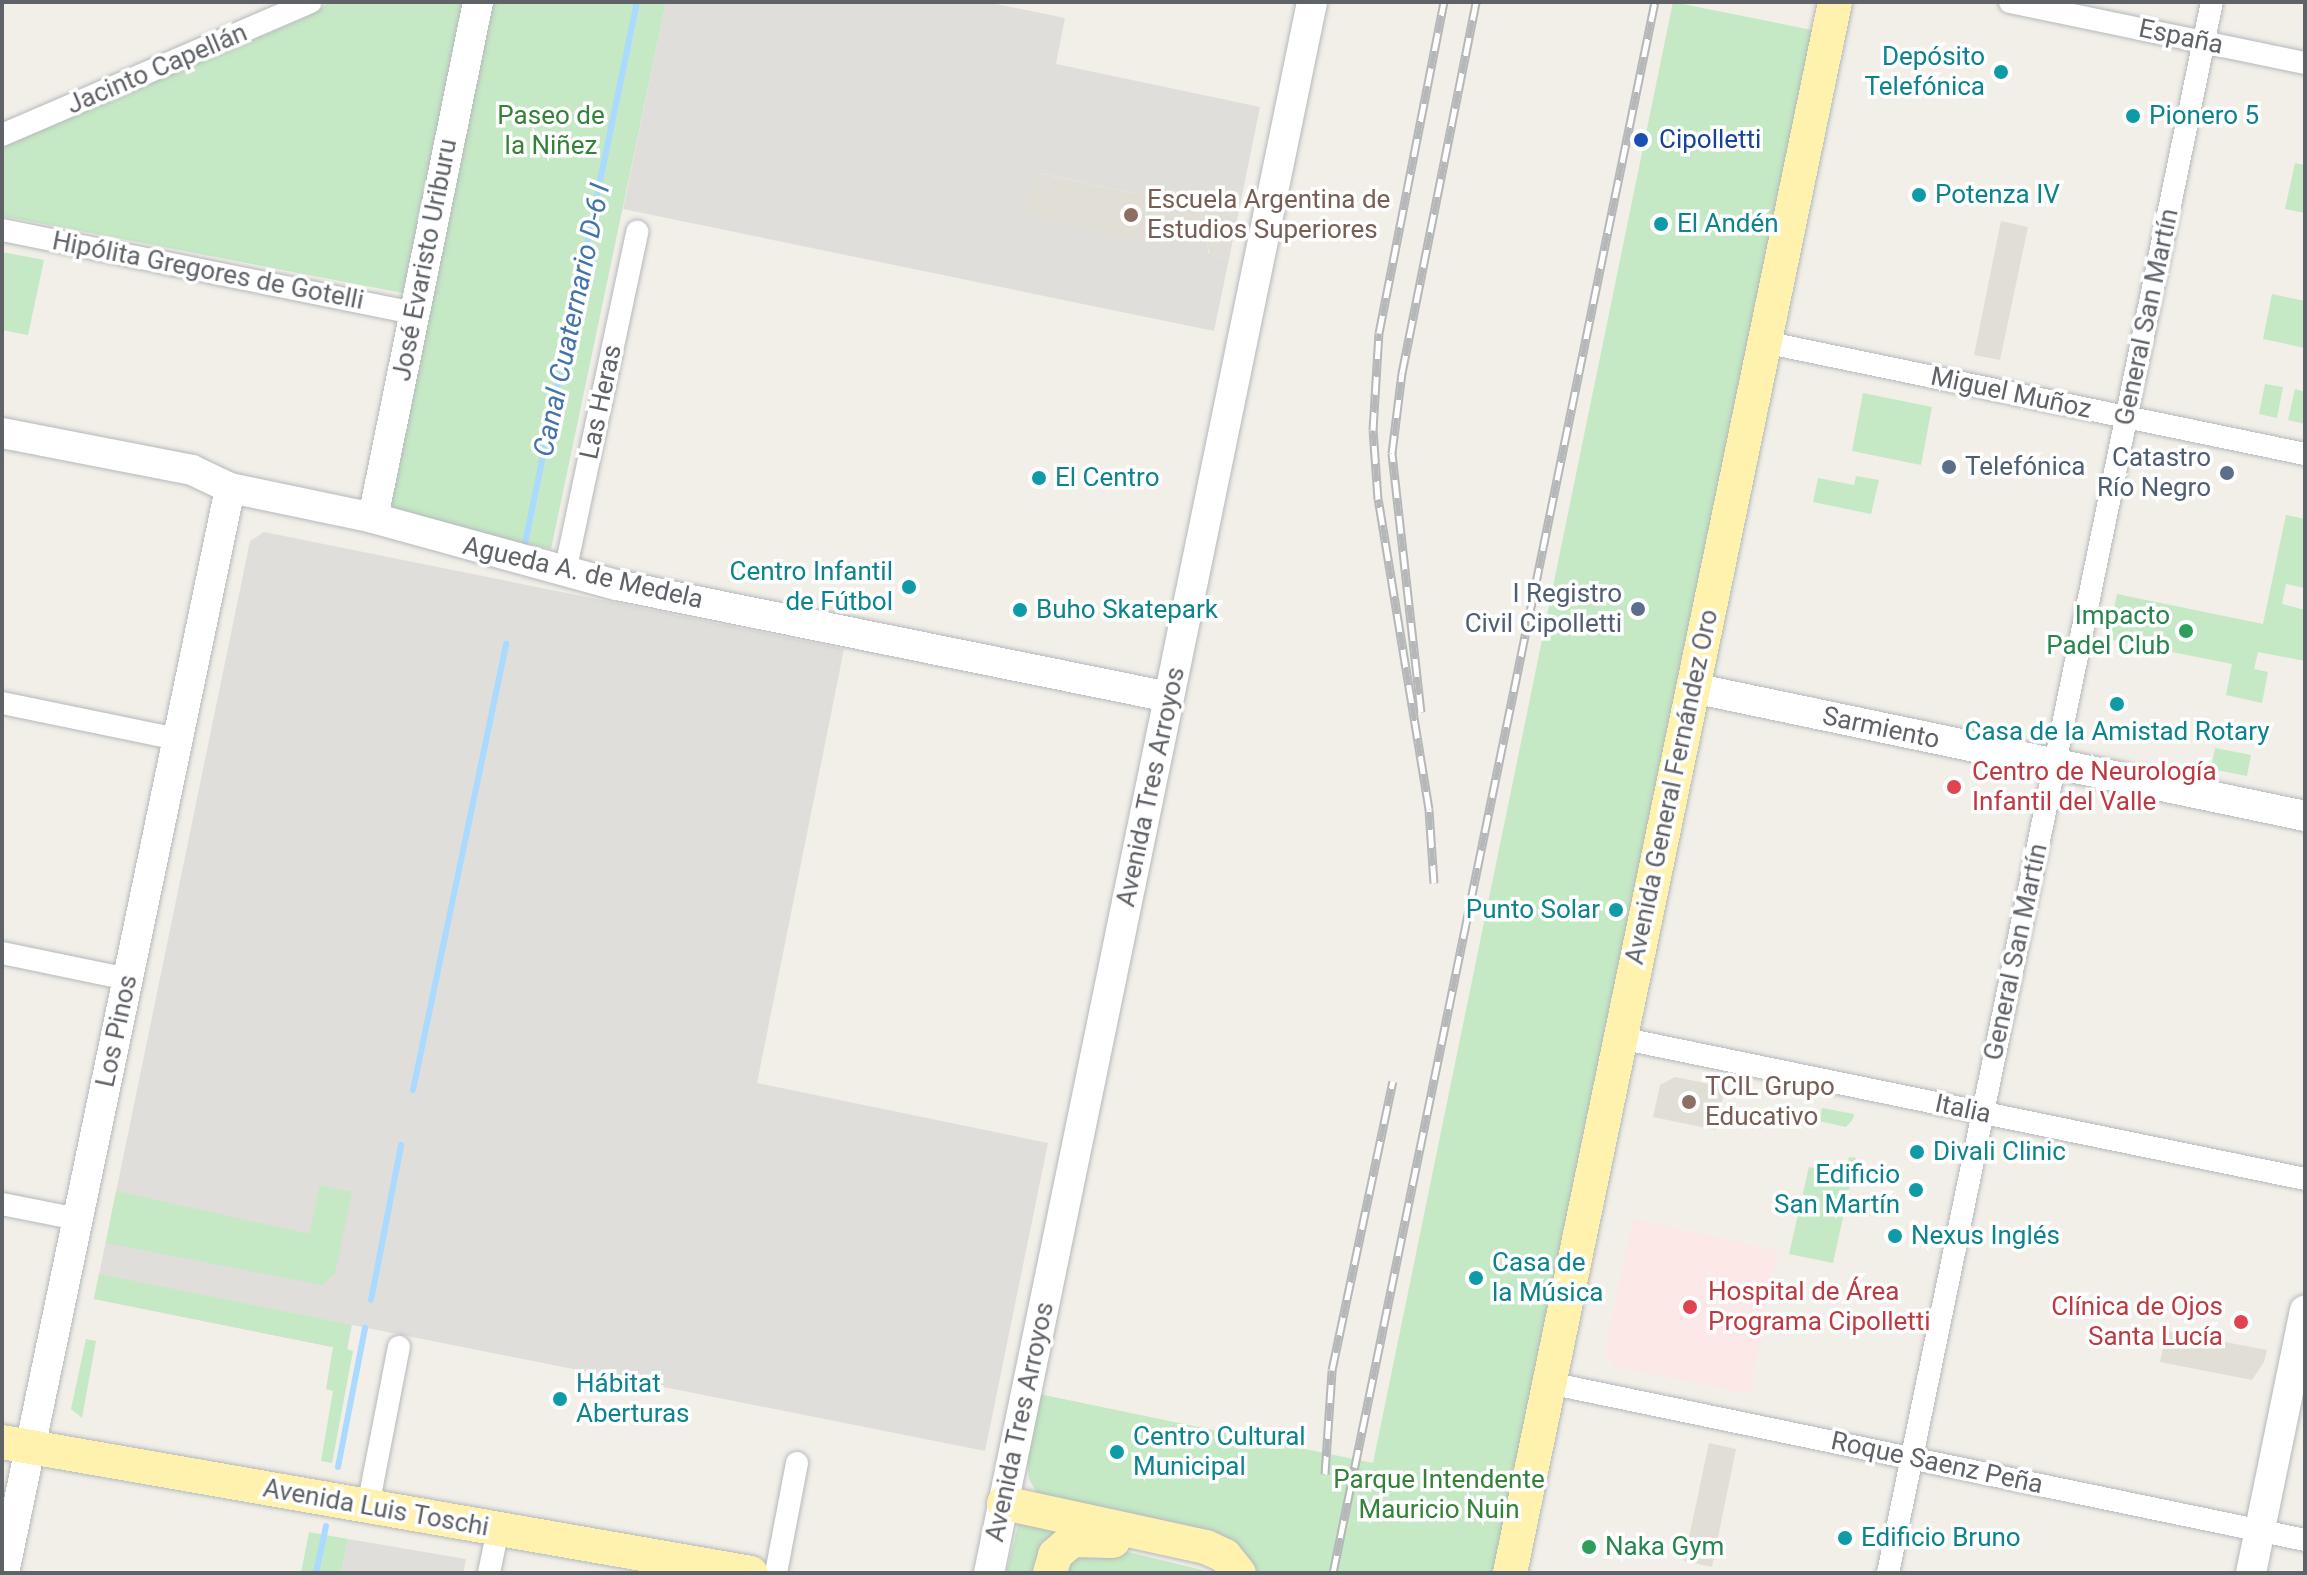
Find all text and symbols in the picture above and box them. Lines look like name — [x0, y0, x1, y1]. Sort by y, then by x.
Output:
street label: España — [2136, 13, 2226, 61]
street label: Jacinto Capellán — [62, 17, 252, 121]
place label: Depósito Telefónica — [1865, 41, 1985, 102]
marker: Depósito Telefónica — [1992, 63, 2010, 81]
park label: Paseo de la Niñez — [497, 100, 605, 162]
place label: Pionero 5 — [2149, 100, 2259, 132]
marker: Pionero 5 — [2124, 107, 2142, 125]
place label: Cipolletti — [1659, 124, 1761, 156]
marker: Cipolletti — [1630, 129, 1652, 151]
street label: José Evaristo Uriburu — [386, 136, 464, 384]
place label: Potenza IV — [1935, 179, 2060, 211]
water label: Canal Cuaternario D-6 I — [527, 180, 617, 460]
place label: Escuela Argentina de Estudios Superiores — [1147, 184, 1390, 246]
marker: Potenza IV — [1910, 186, 1928, 204]
marker: Escuela Argentina de Estudios Superiores — [1122, 206, 1140, 224]
street label: General San Martín — [2109, 206, 2185, 428]
place label: El Andén — [1677, 208, 1779, 240]
marker: El Andén — [1652, 215, 1670, 233]
street label: Hipólita Gregores de Gotelli — [50, 225, 366, 317]
street label: Las Heras — [574, 342, 628, 462]
street label: Miguel Muñoz — [1928, 361, 2094, 425]
place label: Catastro Río Negro — [2097, 442, 2211, 504]
place label: Telefónica — [1965, 451, 2085, 483]
marker: Telefónica — [1940, 458, 1958, 476]
place label: El Centro — [1055, 462, 1160, 494]
marker: Catastro Río Negro — [2218, 464, 2236, 482]
marker: El Centro — [1030, 469, 1048, 487]
street label: Agueda A. de Medela — [460, 530, 706, 616]
place label: Centro Infantil de Fútbol — [729, 556, 893, 618]
marker: Centro Infantil de Fútbol — [900, 578, 918, 596]
place label: I Registro Civil Cipolletti — [1465, 578, 1622, 640]
place label: Buho Skatepark — [1036, 594, 1218, 626]
marker: I Registro Civil Cipolletti — [1629, 600, 1647, 618]
place label: Impacto Padel Club — [2046, 600, 2170, 662]
marker: Buho Skatepark — [1011, 601, 1029, 619]
street label: Avenida General Fernández Oro — [1619, 607, 1725, 967]
marker: Impacto Padel Club — [2177, 622, 2195, 640]
street label: Avenida Tres Arroyos — [1110, 664, 1192, 910]
marker: Casa de la Amistad Rotary — [2108, 695, 2126, 713]
street label: Sarmiento — [1820, 700, 1942, 756]
place label: Casa de la Amistad Rotary — [1965, 716, 2269, 748]
place label: Centro de Neurología Infantil del Valle — [1972, 756, 2217, 818]
marker: Centro de Neurología Infantil del Valle — [1943, 776, 1965, 798]
street label: General San Martín — [1978, 841, 2054, 1063]
place label: Punto Solar — [1466, 894, 1600, 926]
marker: Punto Solar — [1607, 901, 1625, 919]
street label: Los Pinos — [90, 972, 144, 1090]
place label: TCIL Grupo Educativo — [1705, 1071, 1835, 1132]
street label: Italia — [1932, 1088, 1994, 1130]
marker: TCIL Grupo Educativo — [1680, 1093, 1698, 1111]
place label: Divali Clinic — [1933, 1136, 2066, 1168]
marker: Divali Clinic — [1908, 1143, 1926, 1161]
place label: Edificio San Martín — [1774, 1159, 1900, 1220]
marker: Edificio San Martín — [1907, 1181, 1925, 1199]
place label: Nexus Inglés — [1911, 1220, 2060, 1252]
marker: Nexus Inglés — [1886, 1227, 1904, 1245]
place label: Casa de la Música — [1492, 1247, 1603, 1308]
marker: Casa de la Música — [1467, 1269, 1485, 1287]
place label: Hospital de Área Programa Cipolletti — [1708, 1276, 1931, 1338]
place label: Clínica de Ojos Santa Lucía — [2051, 1291, 2223, 1352]
marker: Hospital de Área Programa Cipolletti — [1679, 1296, 1701, 1318]
street label: Avenida Tres Arroyos — [979, 1299, 1061, 1545]
marker: Clínica de Ojos Santa Lucía — [2230, 1311, 2252, 1333]
place label: Hábitat Aberturas — [576, 1368, 689, 1430]
marker: Hábitat Aberturas — [551, 1390, 569, 1408]
place label: Centro Cultural Municipal — [1133, 1421, 1306, 1482]
street label: Roque Saenz Peña — [1828, 1425, 2046, 1501]
marker: Centro Cultural Municipal — [1108, 1443, 1126, 1461]
park label: Parque Intendente Mauricio Nuin — [1333, 1464, 1545, 1526]
street label: Avenida Luis Toschi — [260, 1473, 492, 1543]
place label: Edificio Bruno — [1861, 1522, 2021, 1554]
marker: Edificio Bruno — [1836, 1529, 1854, 1547]
place label: Naka Gym — [1605, 1531, 1724, 1563]
marker: Naka Gym — [1580, 1538, 1598, 1556]

